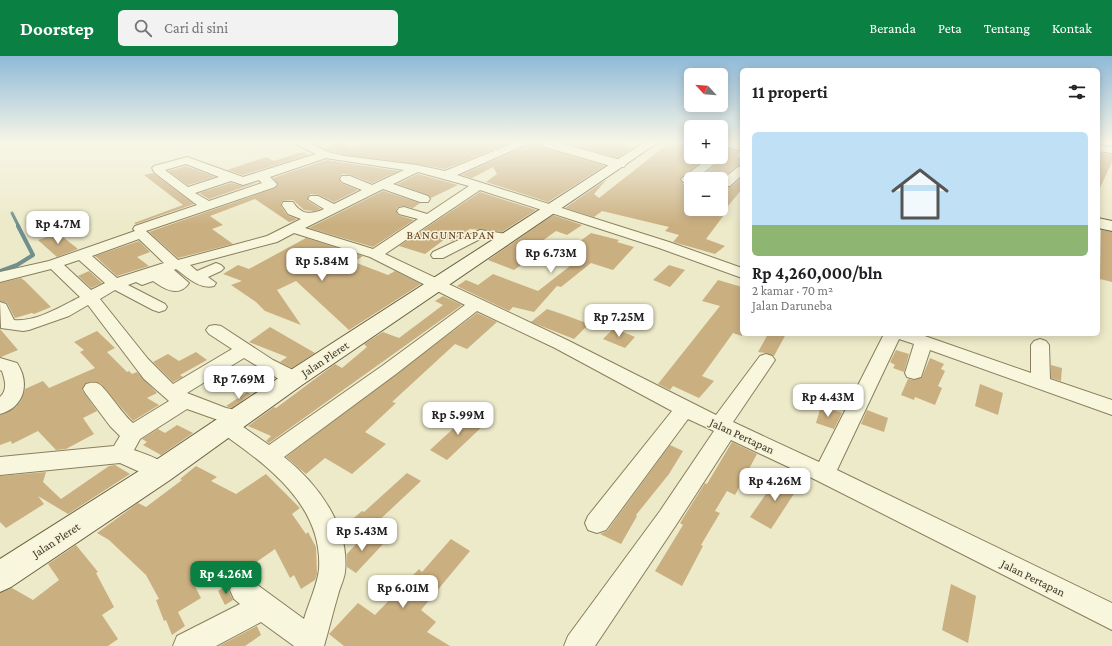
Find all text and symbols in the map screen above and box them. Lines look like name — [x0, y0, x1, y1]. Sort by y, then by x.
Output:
search box — [118, 10, 398, 46]
icon: search — [132, 17, 154, 39]
text: Doorstep — [20, 18, 94, 39]
text: Cari di sini — [164, 20, 228, 36]
text: Beranda — [870, 20, 916, 36]
text: Peta — [938, 20, 962, 36]
text: Tentang — [984, 20, 1030, 36]
text: Kontak — [1052, 20, 1092, 36]
north arrow — [684, 68, 728, 112]
map controls — [684, 68, 728, 216]
icon: filters — [1066, 81, 1088, 103]
text: 11 properti — [752, 83, 828, 102]
button: + — [684, 120, 728, 164]
icon: home — [884, 158, 956, 230]
button: − — [684, 172, 728, 216]
pin: Rp 4.7M — [21, 211, 95, 245]
text: Rp 4.7M — [35, 216, 81, 231]
district label: BANGUNTAPAN — [407, 228, 495, 242]
pin: Rp 6.73M — [510, 240, 592, 274]
text: Rp 6.73M — [525, 245, 577, 260]
pin: Rp 5.84M — [281, 248, 363, 282]
text: Rp 5.84M — [295, 253, 349, 268]
text: Rp 4,260,000/bln — [752, 264, 883, 283]
text: 2 kamar · 70 m² — [752, 283, 833, 298]
text: Jalan Daruneba — [752, 298, 832, 313]
pin: Rp 7.25M — [578, 304, 660, 338]
text: Rp 7.25M — [593, 309, 645, 324]
street label: Jalan Pleret — [298, 337, 352, 381]
pin: Rp 7.69M — [198, 366, 280, 400]
text: Rp 7.69M — [213, 371, 265, 386]
pin: Rp 4.43M — [787, 384, 869, 418]
text: Rp 4.43M — [802, 389, 854, 404]
pin: Rp 5.99M — [417, 402, 499, 436]
text: Rp 5.99M — [432, 407, 484, 422]
street label: Jalan Pertapan — [707, 415, 777, 457]
pin: Rp 4.26M — [734, 468, 816, 502]
text: Rp 4.26M — [748, 473, 802, 488]
pin: Rp 5.43M — [321, 518, 403, 552]
street label: Jalan Pleret — [29, 519, 83, 561]
text: Rp 5.43M — [336, 523, 388, 538]
street label: Jalan Pertapan — [998, 556, 1068, 600]
pin: Rp 4.26M — [185, 561, 267, 595]
text: Rp 4.26M — [199, 566, 253, 581]
pin: Rp 6.01M — [362, 575, 444, 609]
text: Rp 6.01M — [377, 580, 429, 595]

